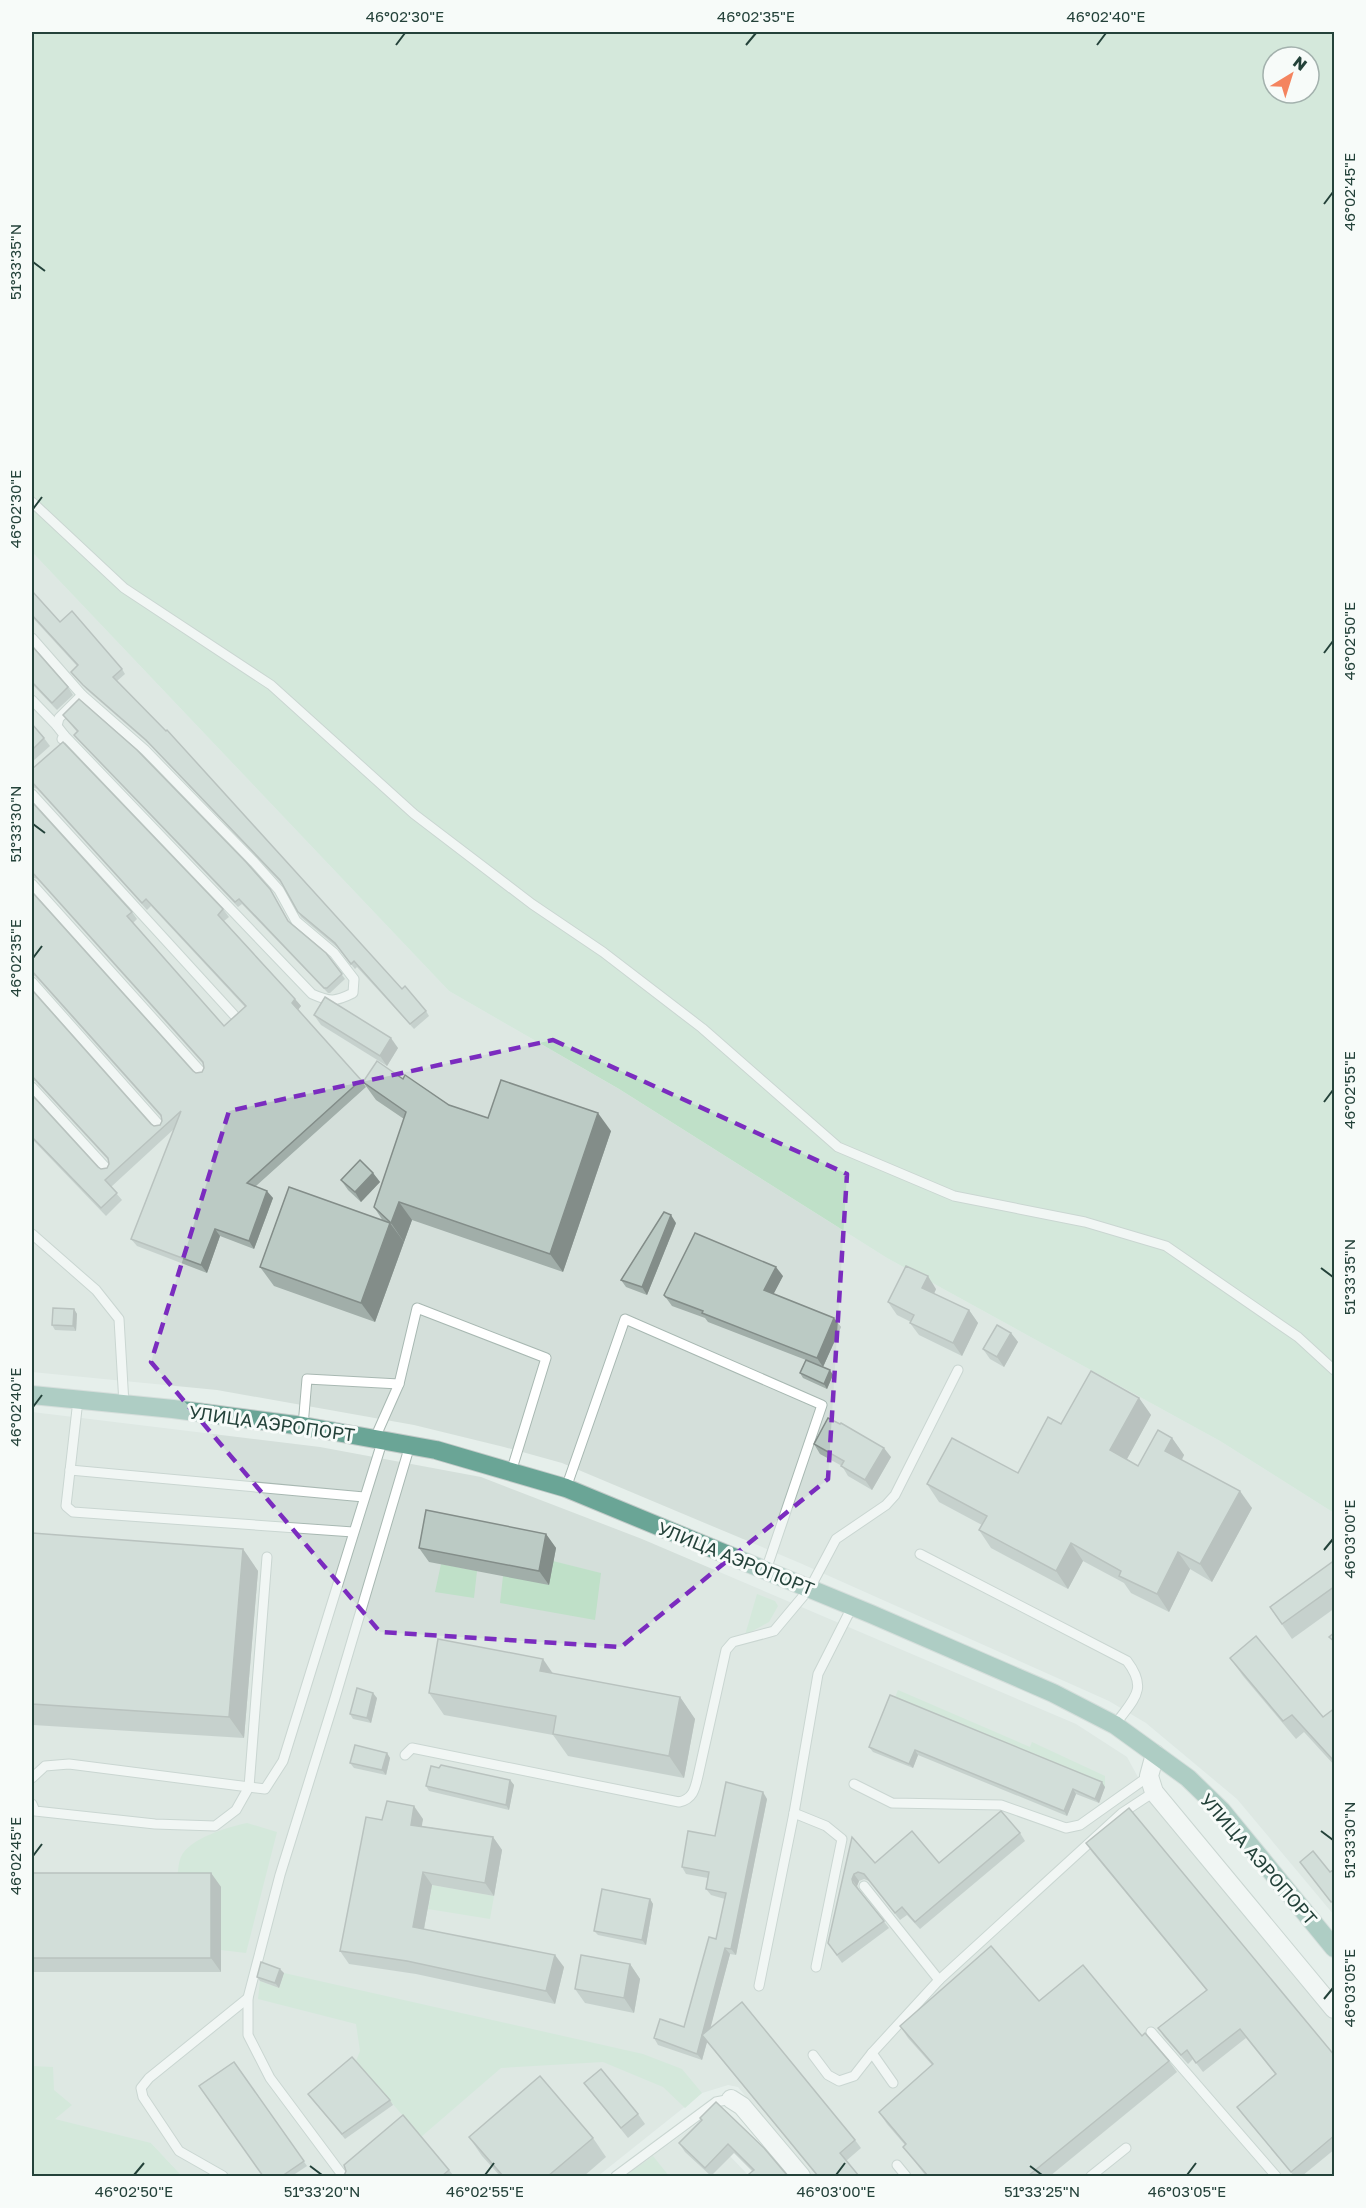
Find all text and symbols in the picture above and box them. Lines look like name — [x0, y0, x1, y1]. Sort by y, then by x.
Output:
text: 46°02'30"E — [366, 7, 444, 25]
text: 46°02'35"E — [717, 7, 795, 25]
text: 46°02'40"E — [1067, 7, 1145, 25]
north arrow — [1261, 45, 1321, 105]
text: N — [1289, 52, 1311, 75]
text: 46°02'45"E — [1340, 153, 1358, 231]
text: 51°33'35"N — [6, 224, 24, 300]
text: 46°02'30"E — [6, 470, 24, 548]
text: 46°02'50"E — [1340, 602, 1358, 680]
text: 51°33'30"N — [6, 786, 24, 862]
text: 46°02'35"E — [6, 919, 24, 997]
text: 46°02'55"E — [1340, 1051, 1358, 1129]
text: 51°33'35"N — [1340, 1239, 1358, 1315]
text: 46°02'40"E — [6, 1368, 24, 1446]
street label: УЛИЦА АЭРОПОРТ — [188, 1400, 356, 1446]
text: 46°03'00"E — [1340, 1499, 1358, 1579]
street label: УЛИЦА АЭРОПОРТ — [654, 1517, 818, 1599]
street label: УЛИЦА АЭРОПОРТ — [1196, 1789, 1322, 1929]
text: 51°33'30"N — [1340, 1802, 1358, 1878]
text: 46°02'45"E — [6, 1817, 24, 1895]
text: 46°03'05"E — [1340, 1949, 1358, 2027]
text: 46°02'50"E — [95, 2182, 173, 2200]
text: 51°33'20"N — [284, 2182, 360, 2200]
text: 46°02'55"E — [446, 2182, 524, 2200]
text: 46°03'00"E — [796, 2182, 876, 2200]
text: 51°33'25"N — [1004, 2182, 1080, 2200]
text: 46°03'05"E — [1148, 2182, 1226, 2200]

